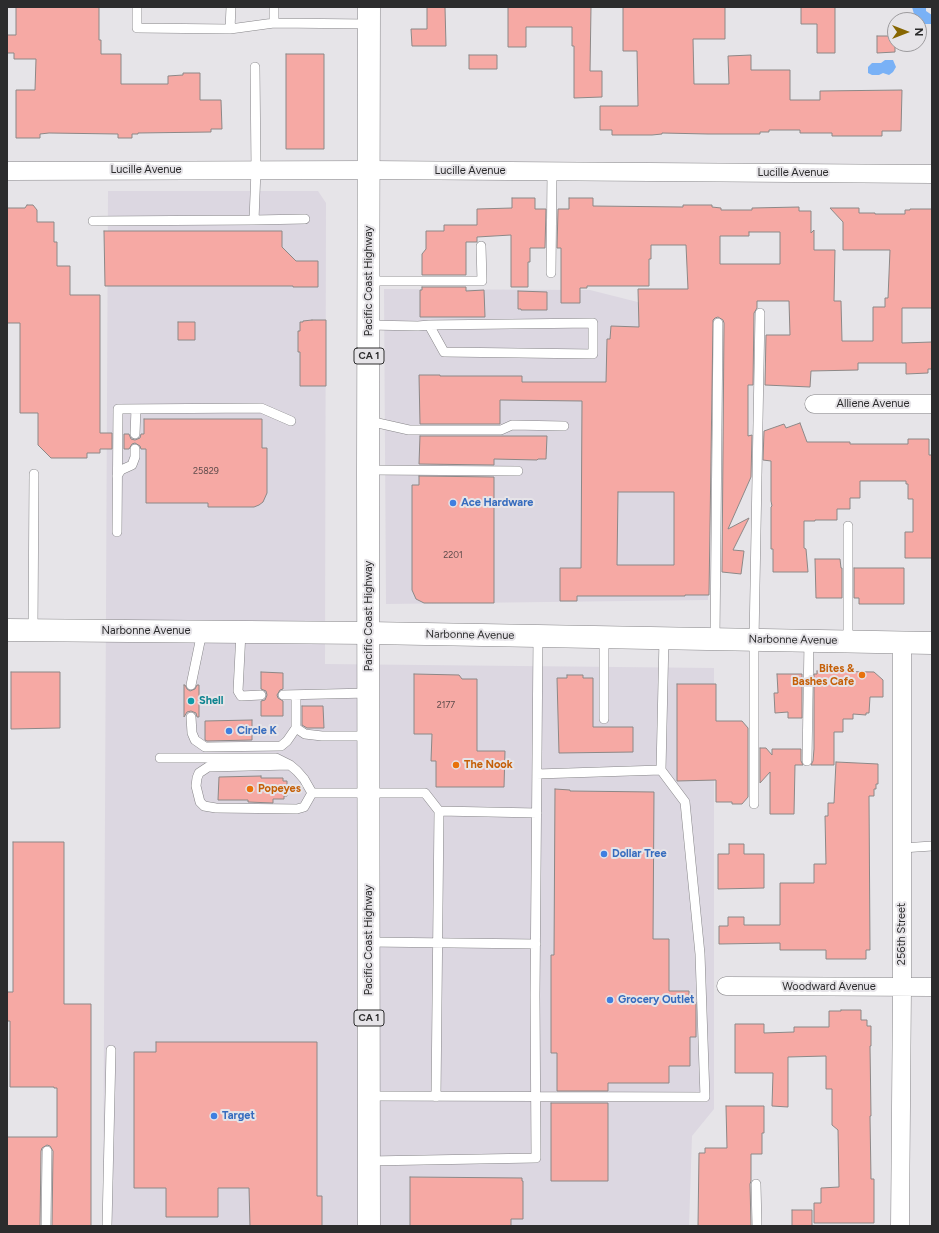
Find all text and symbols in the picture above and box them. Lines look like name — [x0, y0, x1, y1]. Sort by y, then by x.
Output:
north arrow — [887, 12, 927, 52]
text: N — [912, 28, 925, 36]
street label: Lucille Avenue — [110, 163, 182, 177]
street label: Lucille Avenue — [434, 164, 506, 178]
street label: Lucille Avenue — [757, 166, 829, 180]
street label: Pacific Coast Highway — [362, 226, 376, 336]
road number: CA 1 — [354, 348, 384, 364]
street label: Alliene Avenue — [837, 397, 909, 411]
house number: 25829 — [193, 466, 219, 476]
place label: Ace Hardware — [461, 496, 533, 510]
marker: Ace Hardware — [448, 498, 458, 508]
house number: 2201 — [443, 550, 463, 560]
street label: Pacific Coast Highway — [362, 561, 376, 671]
street label: Narbonne Avenue — [102, 624, 190, 638]
street label: Narbonne Avenue — [425, 628, 515, 642]
street label: Narbonne Avenue — [748, 633, 838, 647]
place label: Bites & Bashes Cafe — [792, 662, 854, 688]
marker: Bites & Bashes Cafe — [857, 670, 867, 680]
place label: Shell — [199, 694, 223, 708]
marker: Shell — [186, 696, 196, 706]
house number: 2177 — [437, 700, 455, 710]
place label: Circle K — [237, 724, 277, 738]
marker: Circle K — [224, 726, 234, 736]
place label: The Nook — [464, 758, 513, 772]
marker: The Nook — [451, 760, 461, 770]
place label: Popeyes — [258, 782, 301, 796]
marker: Popeyes — [245, 784, 255, 794]
place label: Dollar Tree — [612, 847, 667, 861]
marker: Dollar Tree — [599, 849, 609, 859]
street label: Pacific Coast Highway — [362, 885, 376, 995]
street label: 256th Street — [895, 903, 909, 965]
street label: Woodward Avenue — [782, 980, 876, 994]
place label: Grocery Outlet — [618, 993, 695, 1007]
marker: Grocery Outlet — [605, 995, 615, 1005]
road number: CA 1 — [354, 1010, 384, 1026]
place label: Target — [222, 1109, 255, 1123]
marker: Target — [209, 1111, 219, 1121]

